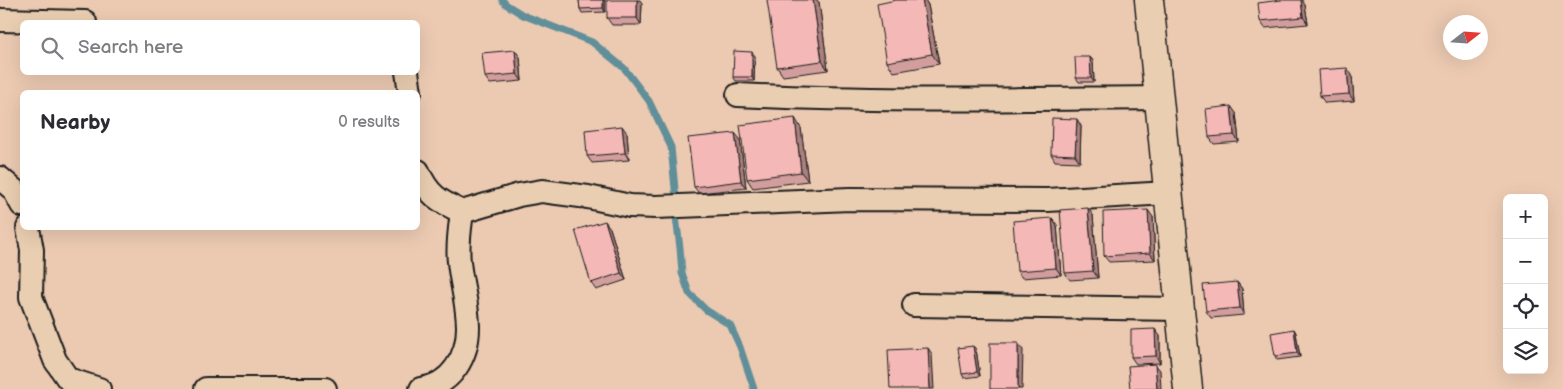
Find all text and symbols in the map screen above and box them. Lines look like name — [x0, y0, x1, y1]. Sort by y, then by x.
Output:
north arrow — [1443, 15, 1488, 60]
search box — [20, 20, 420, 75]
icon: search — [38, 34, 66, 62]
text: Search here — [78, 36, 183, 59]
text: Nearby — [40, 110, 110, 135]
text: 0 results — [338, 113, 400, 132]
map controls — [1503, 194, 1548, 374]
button: + — [1503, 194, 1548, 239]
button: − — [1503, 239, 1548, 284]
button: locate — [1503, 284, 1548, 329]
button: layers — [1503, 329, 1548, 374]

